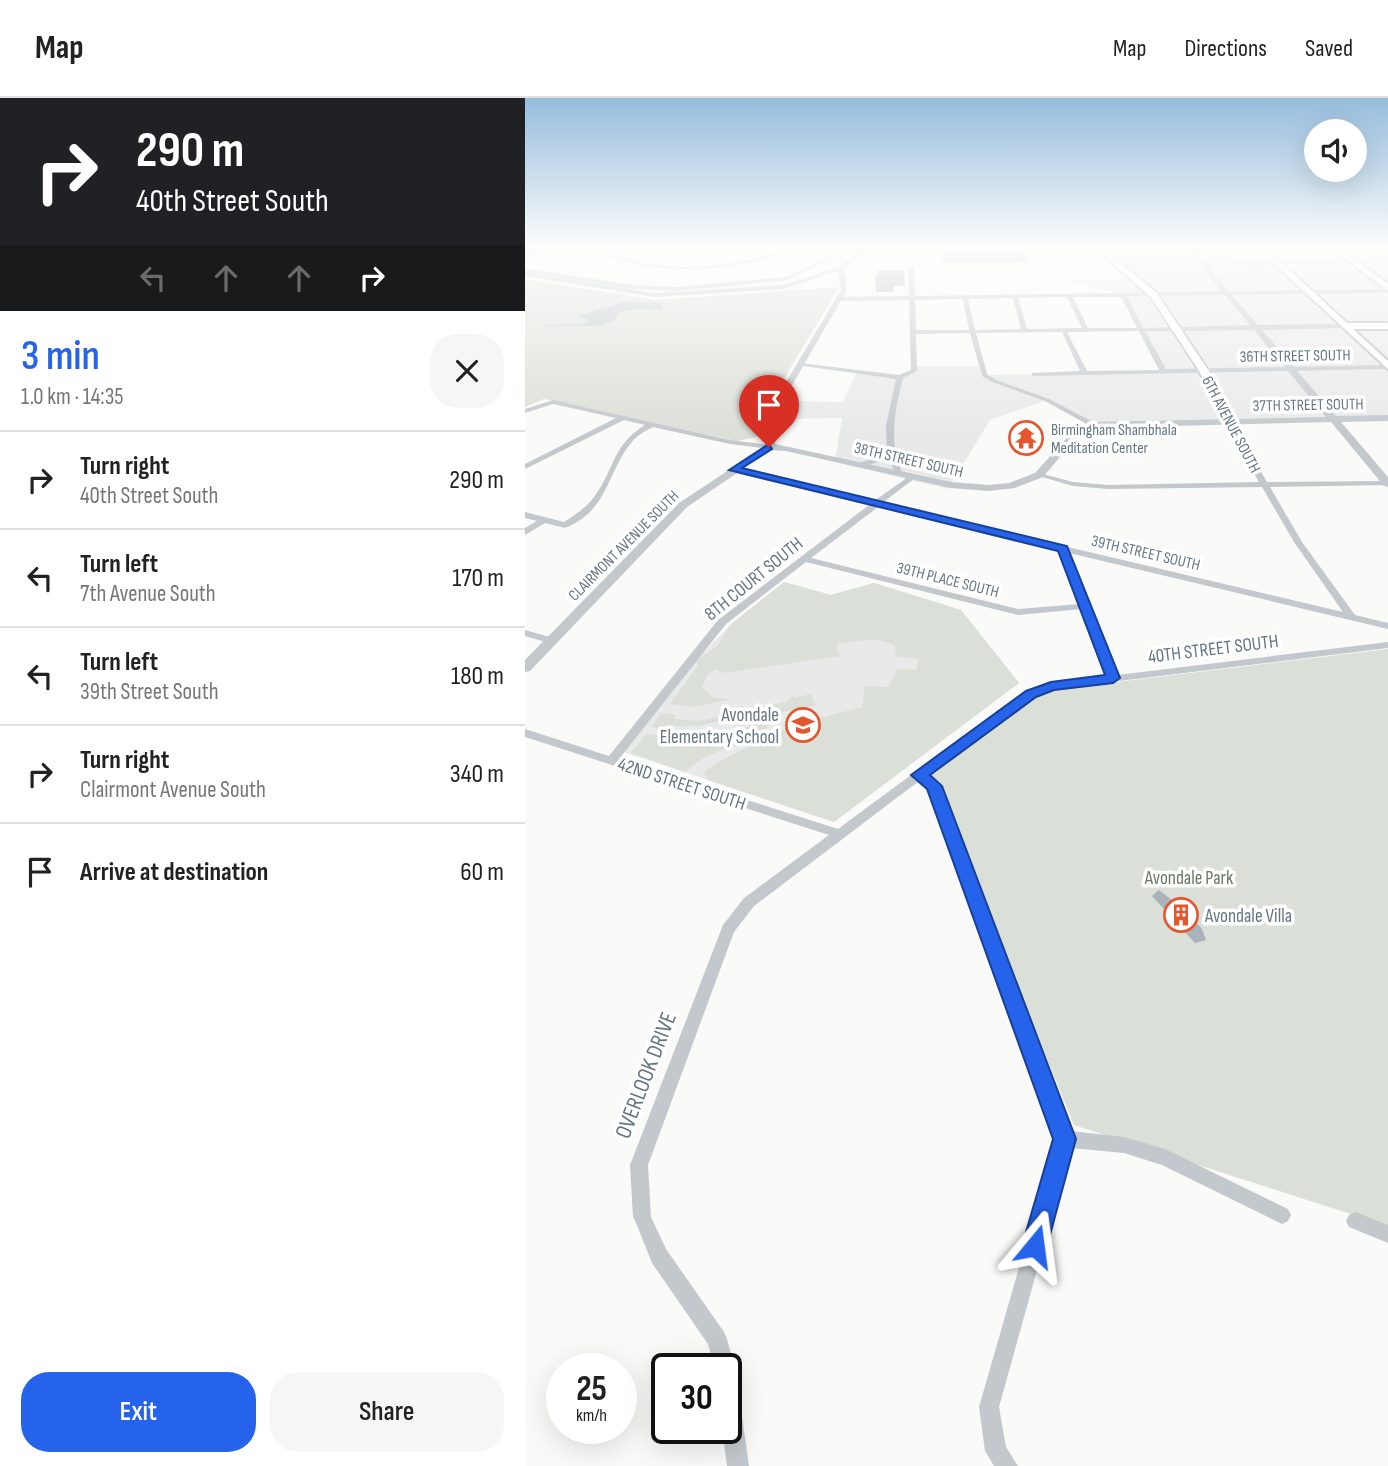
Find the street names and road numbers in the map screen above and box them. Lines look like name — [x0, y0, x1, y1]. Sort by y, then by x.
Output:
street label: 36TH STREET SOUTH — [1239, 346, 1351, 367]
street label: 6TH AVENUE SOUTH — [1197, 373, 1264, 476]
street label: 37TH STREET SOUTH — [1252, 395, 1364, 416]
street label: 38TH STREET SOUTH — [852, 439, 965, 482]
street label: CLAIRMONT AVENUE SOUTH — [565, 487, 683, 605]
street label: 8TH COURT SOUTH — [700, 532, 808, 626]
street label: 39TH STREET SOUTH — [1089, 532, 1202, 575]
street label: 39TH PLACE SOUTH — [895, 559, 1001, 602]
street label: 40TH STREET SOUTH — [1147, 630, 1280, 669]
street label: 42ND STREET SOUTH — [615, 753, 748, 816]
street label: OVERLOOK DRIVE — [609, 1008, 683, 1142]

